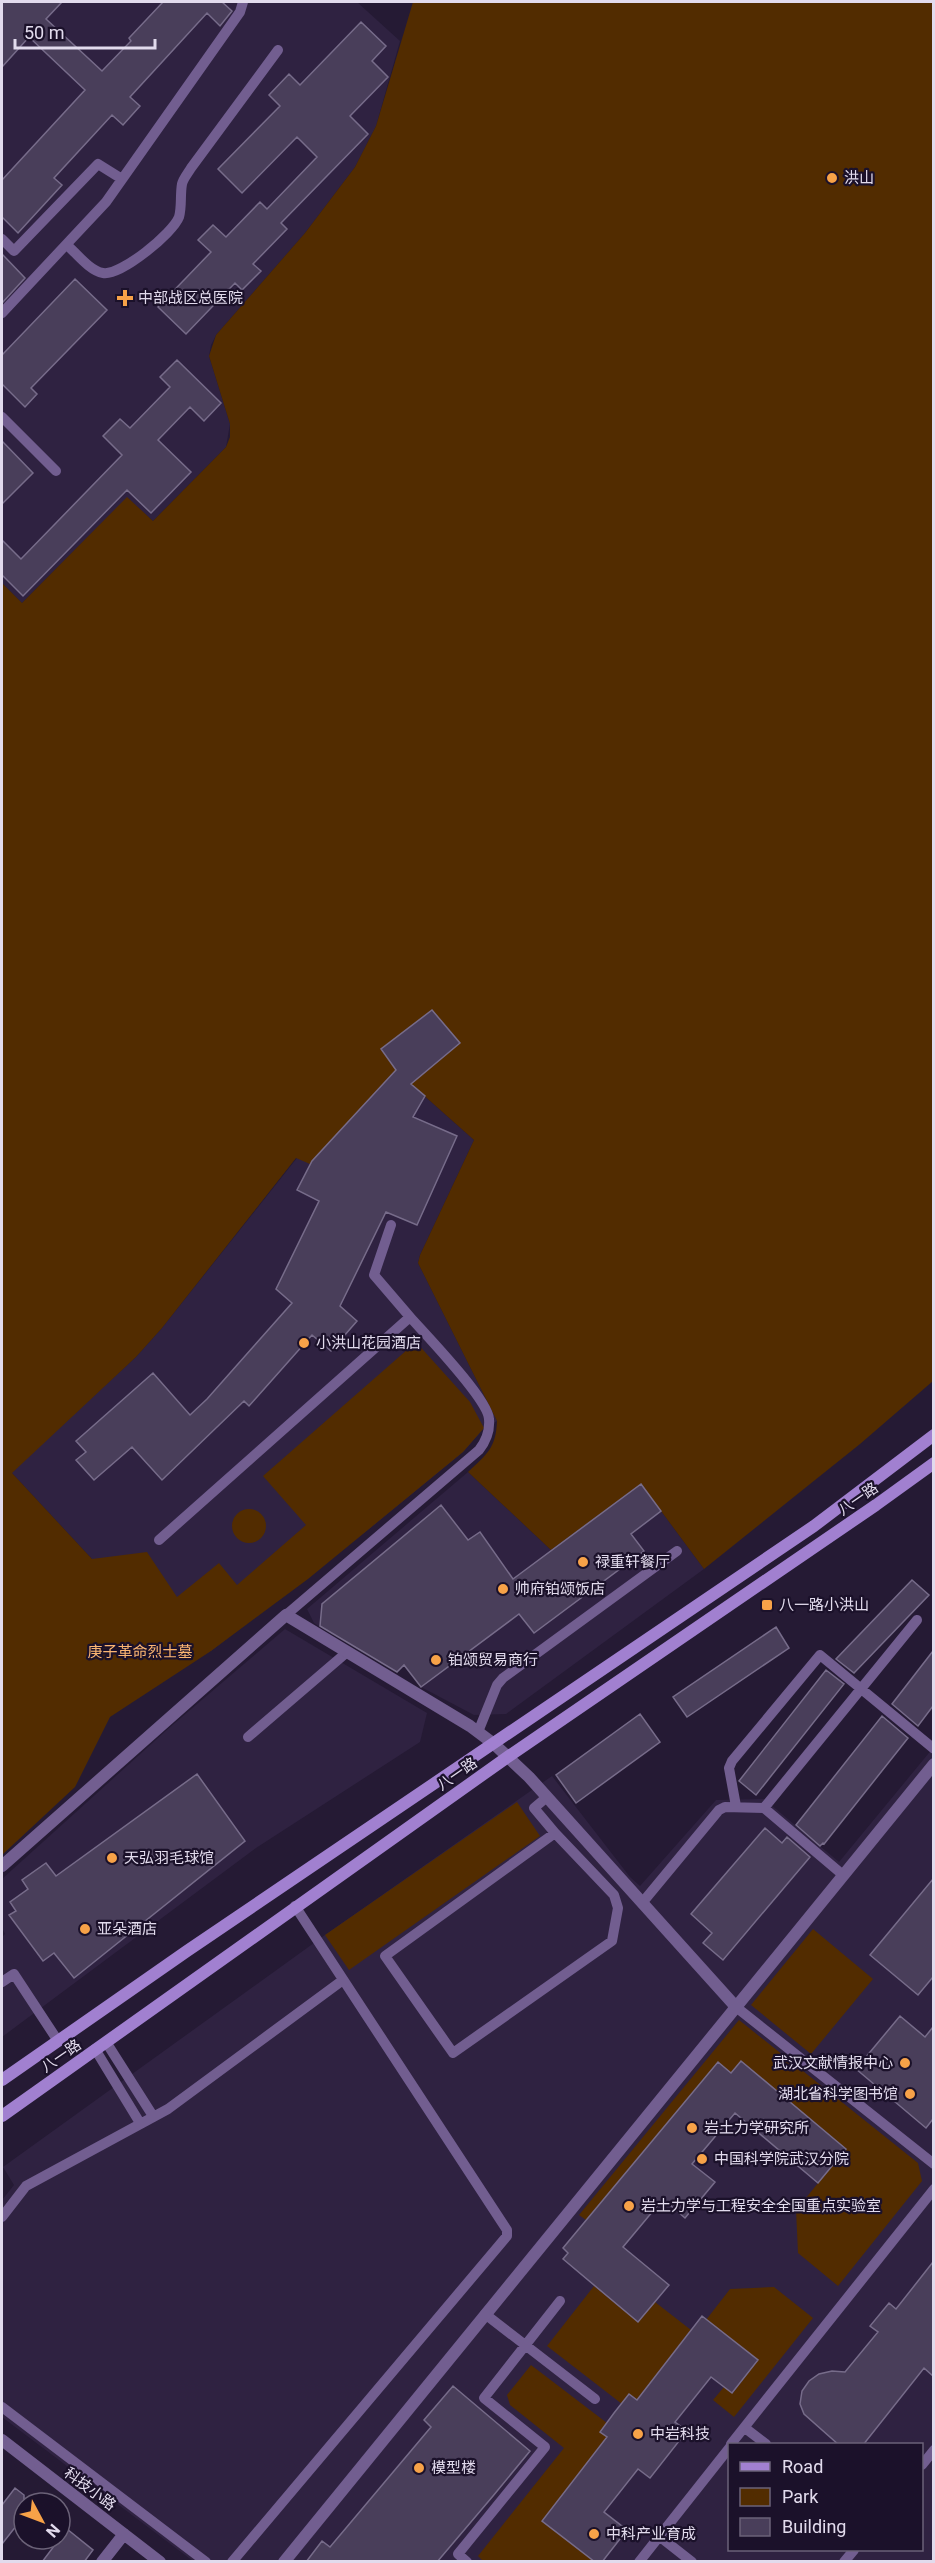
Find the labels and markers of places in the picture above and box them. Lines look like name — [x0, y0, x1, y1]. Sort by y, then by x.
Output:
place label: 洪山 — [844, 169, 874, 187]
marker: 洪山 — [825, 171, 839, 185]
marker: 中部战区总医院 — [116, 289, 134, 307]
place label: 中部战区总医院 — [138, 289, 243, 307]
place label: 小洪山花园酒店 — [316, 1334, 421, 1352]
marker: 小洪山花园酒店 — [297, 1336, 311, 1350]
place label: 禄重轩餐厅 — [595, 1553, 670, 1571]
marker: 禄重轩餐厅 — [576, 1555, 590, 1569]
place label: 帅府铂颂饭店 — [515, 1580, 605, 1598]
marker: 帅府铂颂饭店 — [496, 1582, 510, 1596]
place label: 八一路小洪山 — [779, 1596, 869, 1614]
marker: 八一路小洪山 — [760, 1598, 774, 1612]
place label: 铂颂贸易商行 — [448, 1651, 538, 1669]
marker: 铂颂贸易商行 — [429, 1653, 443, 1667]
place label: 天弘羽毛球馆 — [124, 1849, 214, 1867]
marker: 天弘羽毛球馆 — [105, 1851, 119, 1865]
place label: 亚朵酒店 — [97, 1920, 157, 1938]
marker: 亚朵酒店 — [78, 1922, 92, 1936]
place label: 武汉文献情报中心 — [773, 2054, 893, 2072]
marker: 武汉文献情报中心 — [898, 2056, 912, 2070]
place label: 湖北省科学图书馆 — [778, 2085, 898, 2103]
marker: 湖北省科学图书馆 — [903, 2087, 917, 2101]
place label: 岩土力学研究所 — [704, 2119, 809, 2137]
marker: 岩土力学研究所 — [685, 2121, 699, 2135]
place label: 中国科学院武汉分院 — [714, 2150, 849, 2168]
marker: 中国科学院武汉分院 — [695, 2152, 709, 2166]
place label: 岩土力学与工程安全全国重点实验室 — [641, 2197, 881, 2215]
marker: 岩土力学与工程安全全国重点实验室 — [622, 2199, 636, 2213]
place label: 中岩科技 — [650, 2425, 710, 2443]
marker: 中岩科技 — [631, 2427, 645, 2441]
place label: 模型楼 — [431, 2459, 476, 2477]
marker: 模型楼 — [412, 2461, 426, 2475]
place label: 中科产业育成 — [606, 2525, 696, 2543]
marker: 中科产业育成 — [587, 2527, 601, 2541]

